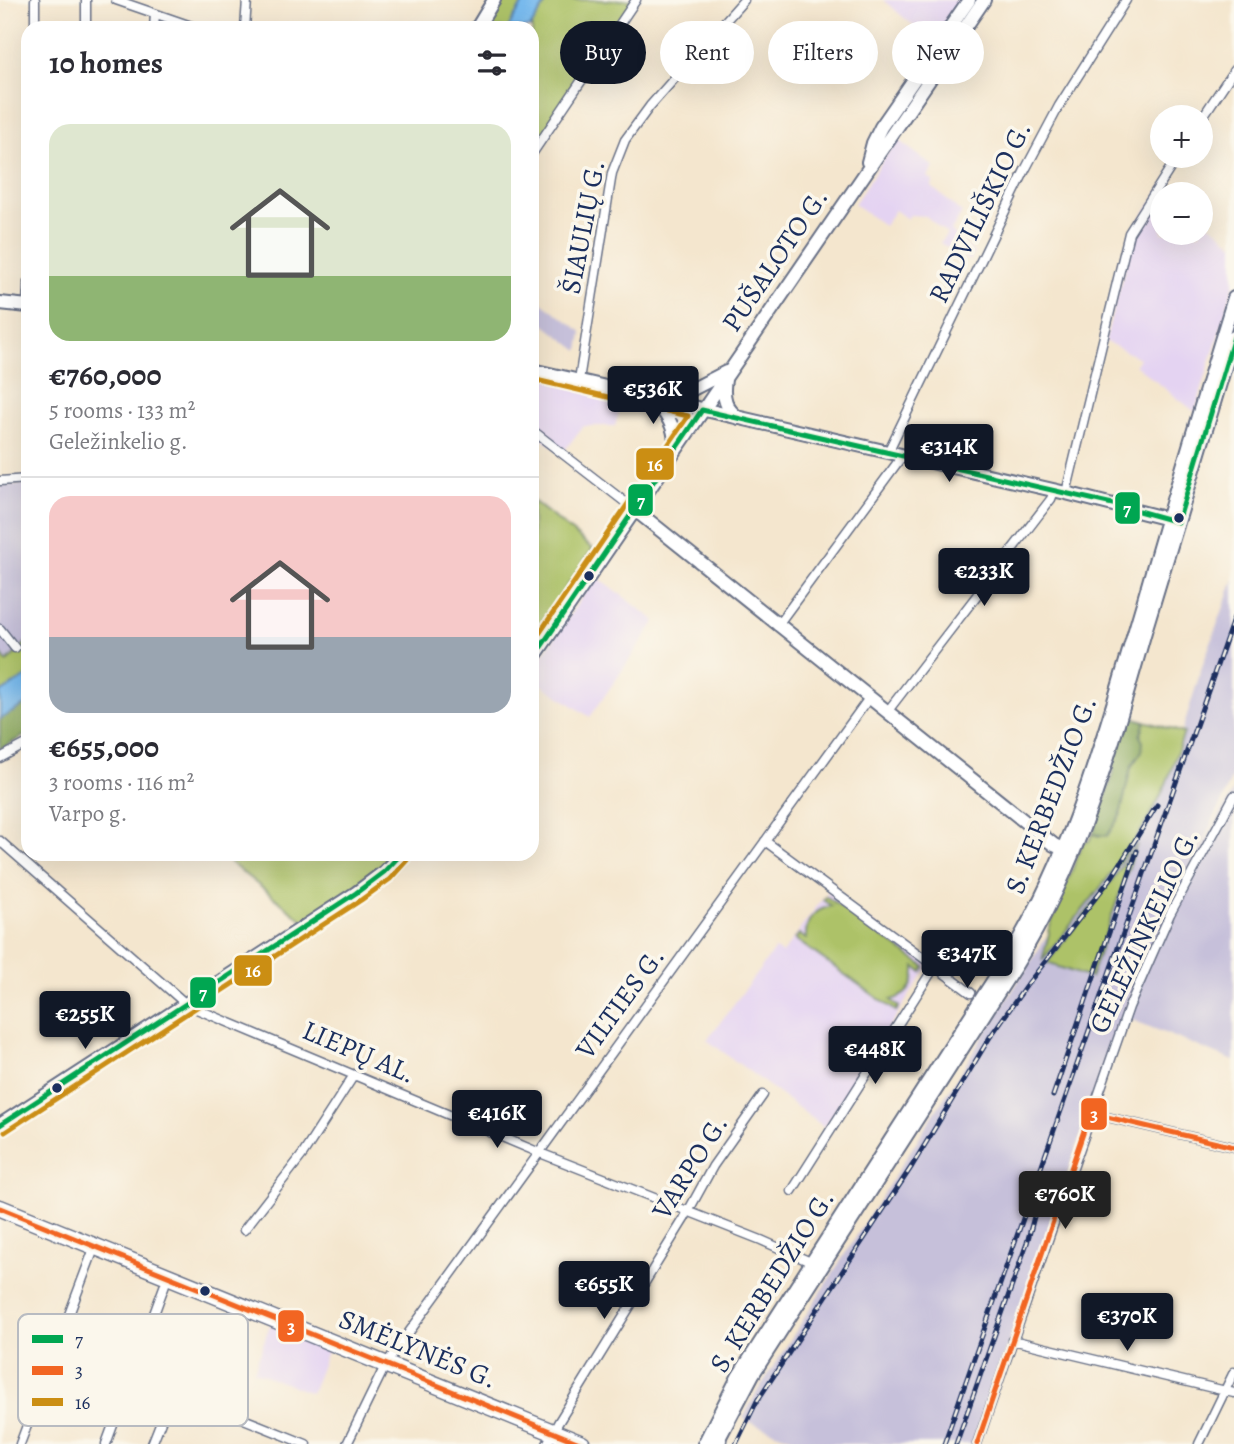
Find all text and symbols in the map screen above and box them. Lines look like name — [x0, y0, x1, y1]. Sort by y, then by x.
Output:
chip: Buy — [560, 21, 646, 84]
chip: Rent — [660, 21, 754, 84]
chip: Filters — [768, 21, 878, 84]
chip: New — [892, 21, 984, 84]
text: 10 homes — [49, 43, 163, 83]
icon: filters — [473, 44, 511, 82]
map controls — [1150, 105, 1213, 245]
button: + — [1150, 105, 1213, 168]
street label: RADVILIŠKIO G. — [920, 115, 1040, 309]
street label: ŠIAULIŲ G. — [551, 157, 615, 297]
icon: home — [217, 170, 343, 296]
street label: PUŠALOTO G. — [713, 181, 837, 339]
button: − — [1150, 182, 1213, 245]
text: €760,000 — [49, 355, 161, 395]
pin: €536K — [604, 366, 702, 426]
text: €536K — [624, 373, 682, 404]
text: 5 rooms · 133 m² — [49, 395, 195, 426]
pin: €314K — [900, 424, 998, 484]
text: Geležinkelio g. — [49, 426, 188, 457]
text: €314K — [920, 431, 978, 462]
line badge: 16 — [635, 447, 675, 481]
text: 16 — [647, 452, 663, 478]
line badge: 7 — [627, 483, 654, 517]
text: 7 — [637, 488, 646, 514]
line badge: 7 — [1114, 491, 1141, 525]
text: 7 — [1123, 496, 1132, 522]
unlabelled marker — [1172, 511, 1186, 525]
icon: home — [217, 542, 343, 668]
pin: €233K — [935, 548, 1033, 608]
text: €233K — [954, 555, 1014, 586]
unlabelled marker — [582, 569, 596, 583]
street label: S. KERBEDŽIO G. — [996, 691, 1106, 899]
text: €655,000 — [49, 727, 159, 767]
text: 3 rooms · 116 m² — [49, 767, 194, 798]
text: Varpo g. — [49, 798, 127, 829]
street label: GELEŽINKELIO G. — [1080, 823, 1208, 1039]
pin: €347K — [918, 930, 1016, 990]
text: €347K — [938, 937, 996, 968]
street label: VILTIES G. — [566, 939, 674, 1067]
line badge: 16 — [233, 954, 273, 987]
text: 16 — [245, 958, 261, 984]
line badge: 7 — [189, 976, 217, 1009]
text: 7 — [199, 980, 208, 1006]
pin: €255K — [36, 992, 134, 1051]
text: €255K — [55, 998, 115, 1029]
street label: LIEPŲ AL. — [297, 1011, 421, 1093]
pin: €448K — [826, 1026, 924, 1086]
text: €448K — [845, 1033, 905, 1064]
unlabelled marker — [50, 1081, 64, 1095]
pin: €416K — [448, 1090, 546, 1150]
text: €416K — [468, 1097, 526, 1128]
line badge: 3 — [1080, 1097, 1108, 1131]
text: 3 — [1090, 1102, 1098, 1128]
street label: VARPO G. — [642, 1107, 737, 1228]
pin: €760K — [1016, 1172, 1114, 1231]
text: €760K — [1035, 1178, 1095, 1209]
street label: S. KERBEDŽIO G. — [701, 1182, 843, 1380]
pin: €655K — [555, 1262, 653, 1321]
text: €655K — [575, 1268, 633, 1299]
unlabelled marker — [198, 1284, 212, 1298]
pin: €370K — [1078, 1294, 1176, 1353]
street label: SMĖLYNĖS G. — [333, 1300, 503, 1398]
text: €370K — [1097, 1300, 1157, 1331]
line badge: 3 — [277, 1309, 305, 1343]
legend — [18, 1314, 248, 1426]
text: 3 — [287, 1314, 295, 1340]
text: 7 — [75, 1327, 83, 1353]
text: 3 — [75, 1358, 83, 1384]
text: 16 — [75, 1390, 90, 1416]

